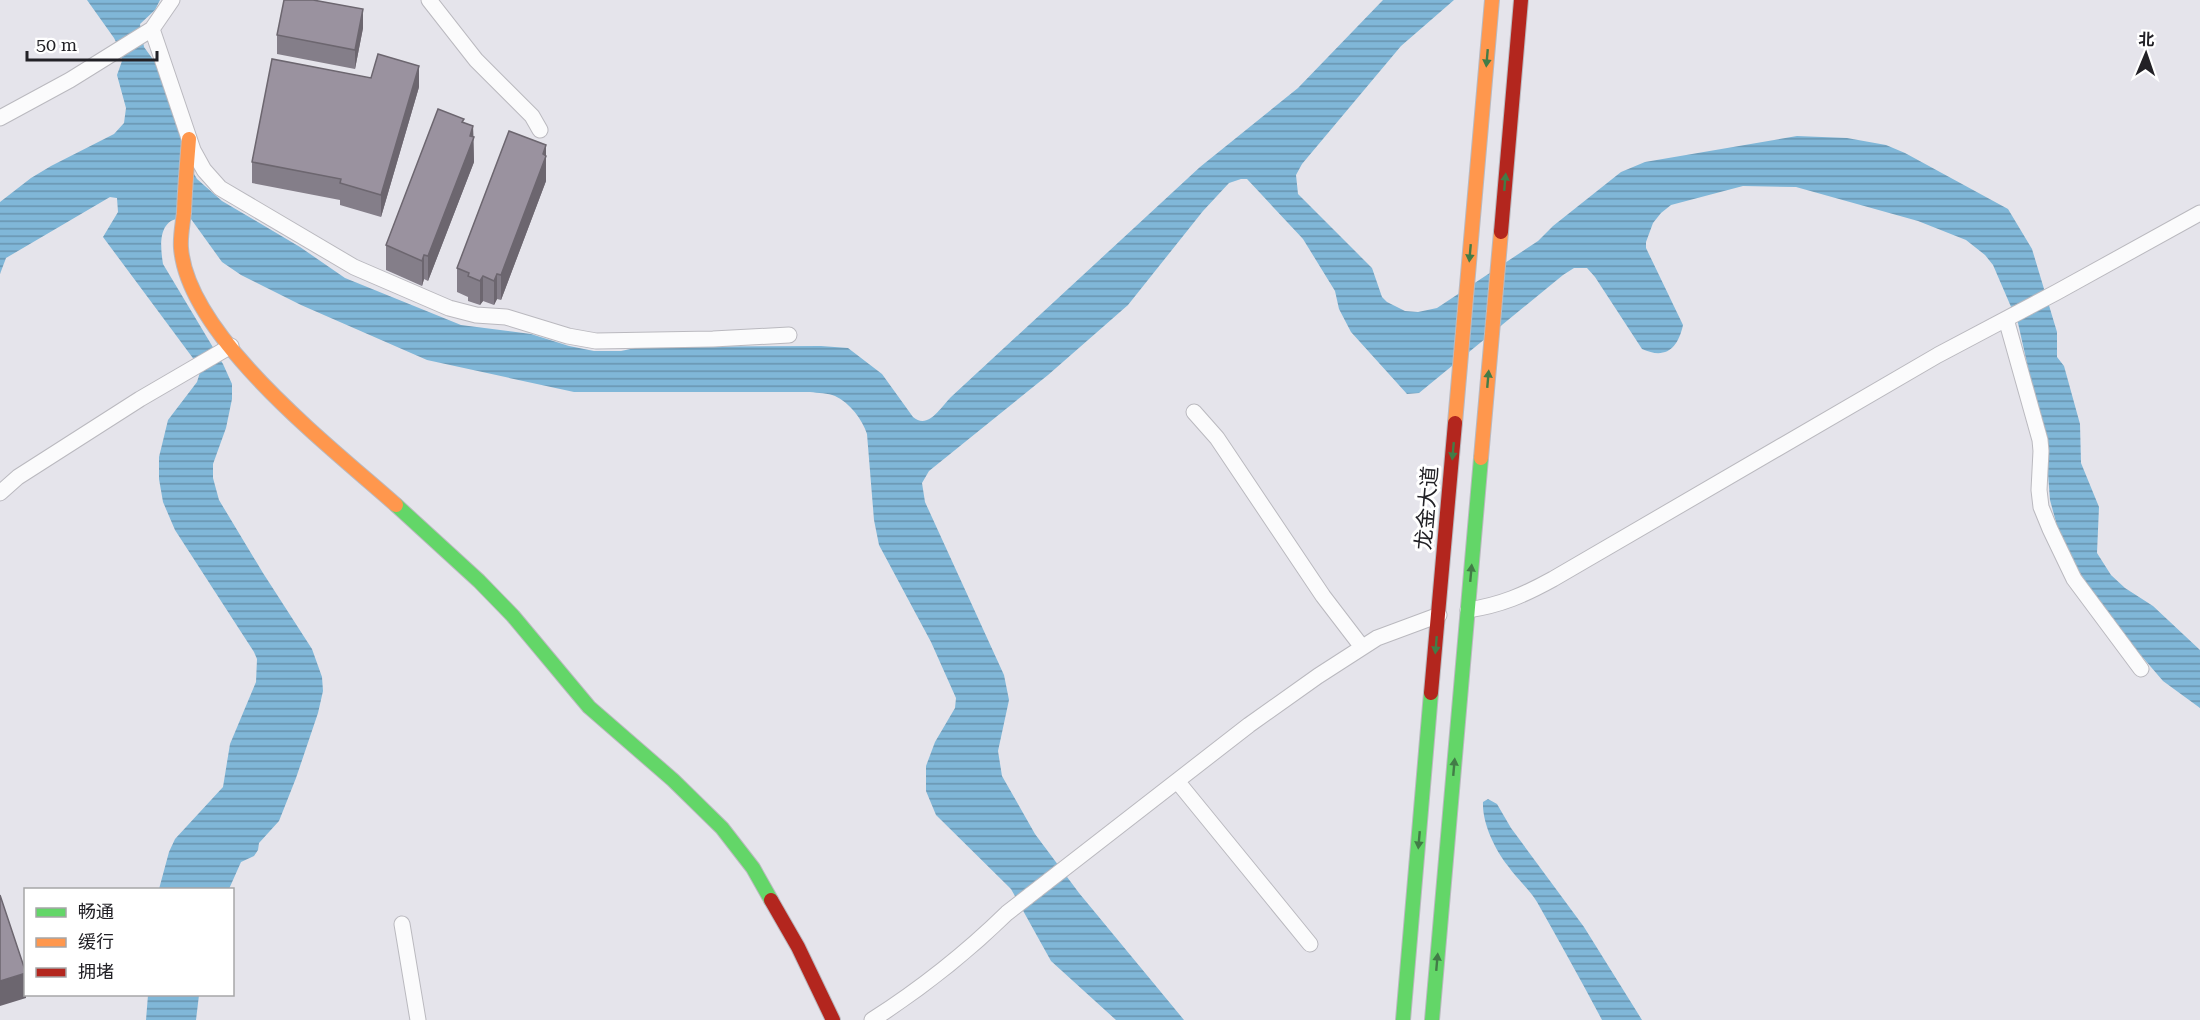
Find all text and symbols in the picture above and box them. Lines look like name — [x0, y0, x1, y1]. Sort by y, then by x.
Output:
scale bar — [27, 24, 158, 62]
north arrow — [2116, 24, 2176, 84]
text: 北 — [2138, 30, 2155, 49]
text: 50 m — [36, 34, 77, 55]
one-way arrow — [1482, 49, 1492, 68]
one-way arrow — [1500, 172, 1510, 191]
one-way arrow — [1465, 243, 1475, 262]
one-way arrow — [1484, 369, 1493, 388]
one-way arrow — [1448, 442, 1458, 461]
street label: 龙金大道 — [1411, 465, 1443, 551]
one-way arrow — [1466, 564, 1476, 583]
one-way arrow — [1431, 636, 1441, 655]
one-way arrow — [1449, 758, 1459, 777]
one-way arrow — [1414, 830, 1424, 849]
legend — [24, 888, 234, 996]
text: 畅通 — [78, 901, 114, 922]
text: 缓行 — [78, 931, 114, 952]
one-way arrow — [1432, 952, 1442, 971]
text: 拥堵 — [78, 961, 114, 982]

